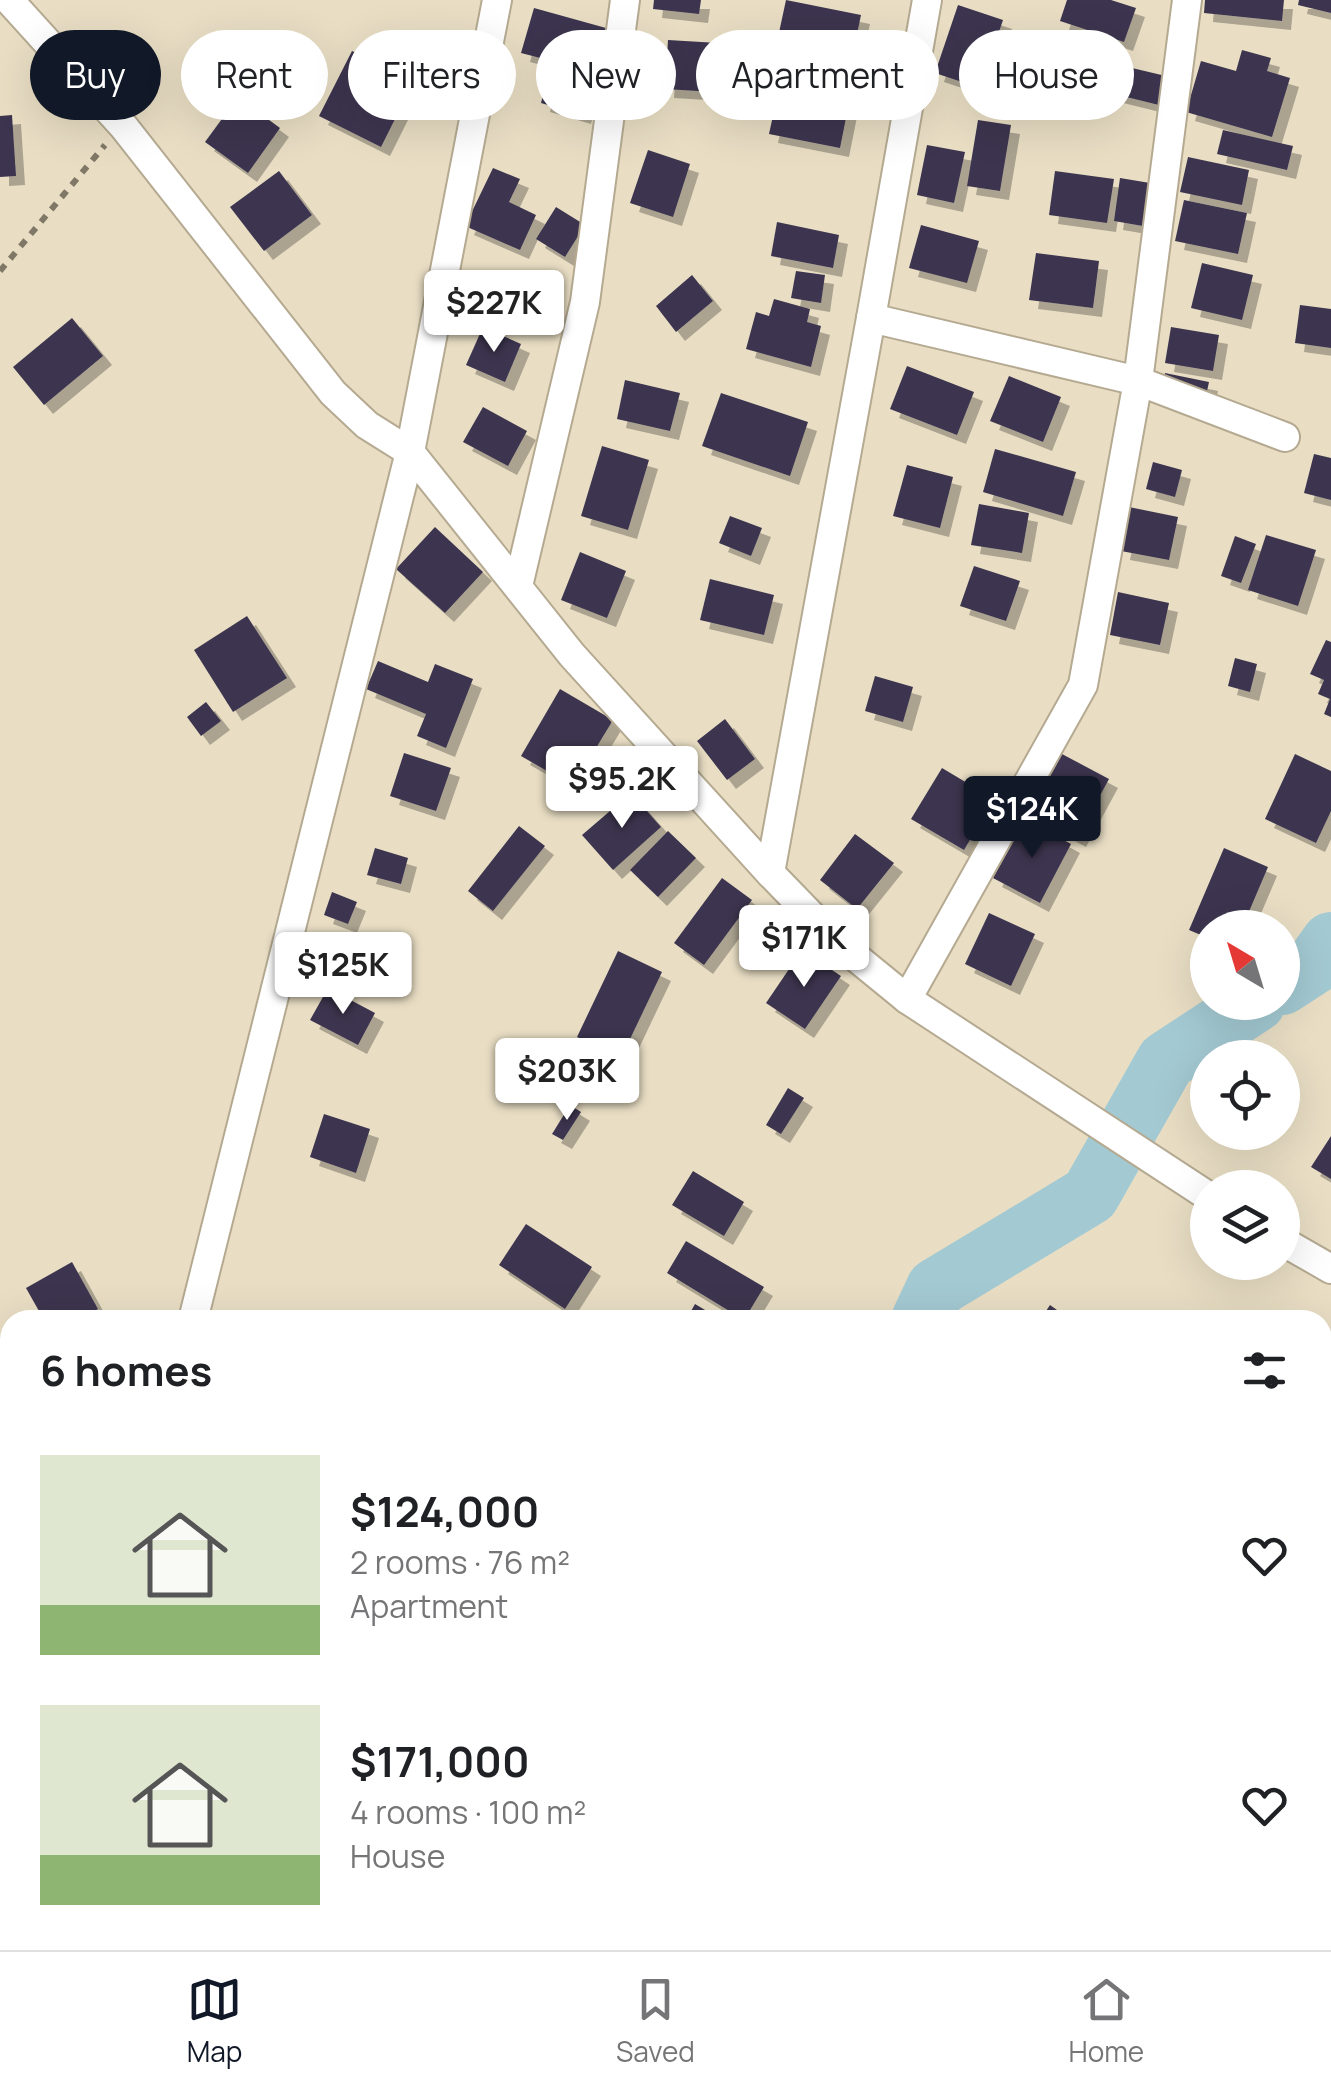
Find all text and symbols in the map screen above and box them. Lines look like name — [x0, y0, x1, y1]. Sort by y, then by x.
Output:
chip: Buy — [30, 30, 161, 120]
chip: Rent — [181, 30, 328, 120]
chip: Filters — [348, 30, 516, 120]
chip: New — [536, 30, 676, 120]
chip: Apartment — [696, 30, 939, 120]
chip: House — [959, 30, 1134, 120]
pin: $227K — [424, 270, 564, 355]
text: $227K — [446, 280, 542, 324]
pin: $95.2K — [541, 746, 703, 831]
text: $95.2K — [568, 756, 676, 800]
pin: $124K — [962, 776, 1102, 861]
text: $124K — [986, 786, 1078, 830]
pin: $171K — [734, 905, 874, 990]
north arrow — [1190, 910, 1300, 1020]
map controls — [1190, 910, 1300, 1280]
text: $171K — [761, 915, 847, 959]
pin: $125K — [273, 932, 413, 1017]
text: $125K — [297, 942, 389, 986]
pin: $203K — [497, 1038, 637, 1123]
button: locate — [1190, 1040, 1300, 1150]
text: $203K — [517, 1048, 617, 1092]
button: layers — [1190, 1170, 1300, 1280]
text: 6 homes — [40, 1341, 212, 1399]
icon: filters — [1237, 1343, 1292, 1398]
text: $124,000 — [350, 1482, 539, 1540]
icon: home — [120, 1495, 240, 1615]
icon: heart — [1237, 1528, 1292, 1583]
text: 2 rooms · 76 m² — [350, 1540, 570, 1584]
text: Apartment — [350, 1584, 508, 1628]
text: $171,000 — [350, 1732, 530, 1790]
icon: home — [120, 1745, 240, 1865]
icon: heart — [1237, 1778, 1292, 1833]
text: 4 rooms · 100 m² — [350, 1790, 586, 1834]
text: House — [350, 1834, 445, 1878]
tab: Map — [187, 1972, 242, 2070]
tab: Saved — [616, 1972, 695, 2070]
tab: Home — [1068, 1972, 1144, 2070]

